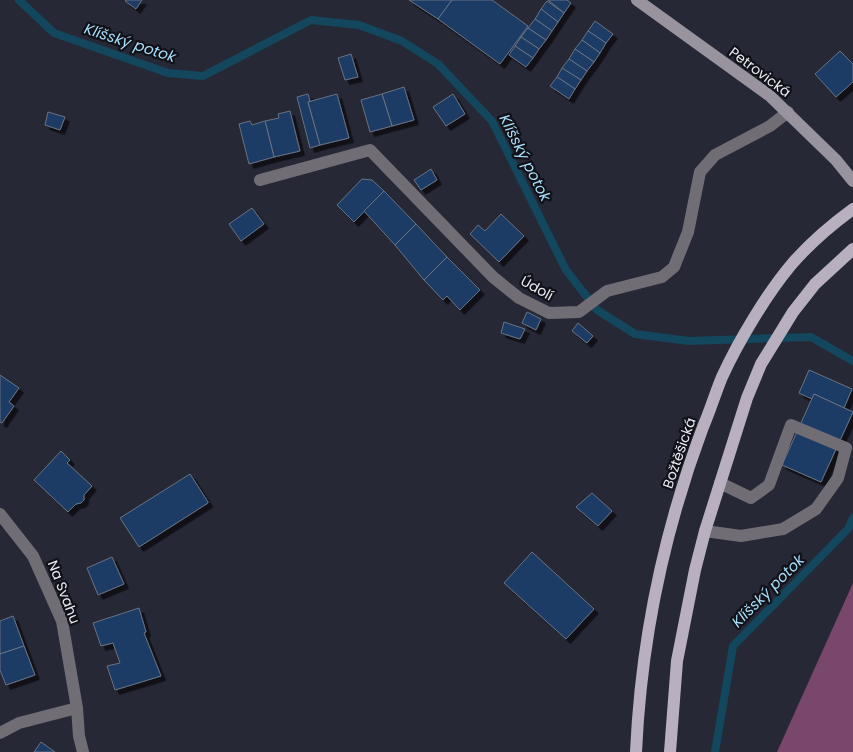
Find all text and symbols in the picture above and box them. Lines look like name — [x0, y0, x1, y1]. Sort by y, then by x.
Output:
water label: Klíšský potok — [82, 18, 180, 68]
street label: Petrovická — [725, 42, 795, 102]
water label: Klíšský potok — [494, 111, 557, 206]
street label: Údolí — [517, 271, 558, 305]
street label: Božtěšická — [658, 415, 700, 491]
water label: Klíšský potok — [727, 549, 810, 632]
street label: Na Svahu — [43, 557, 85, 627]

